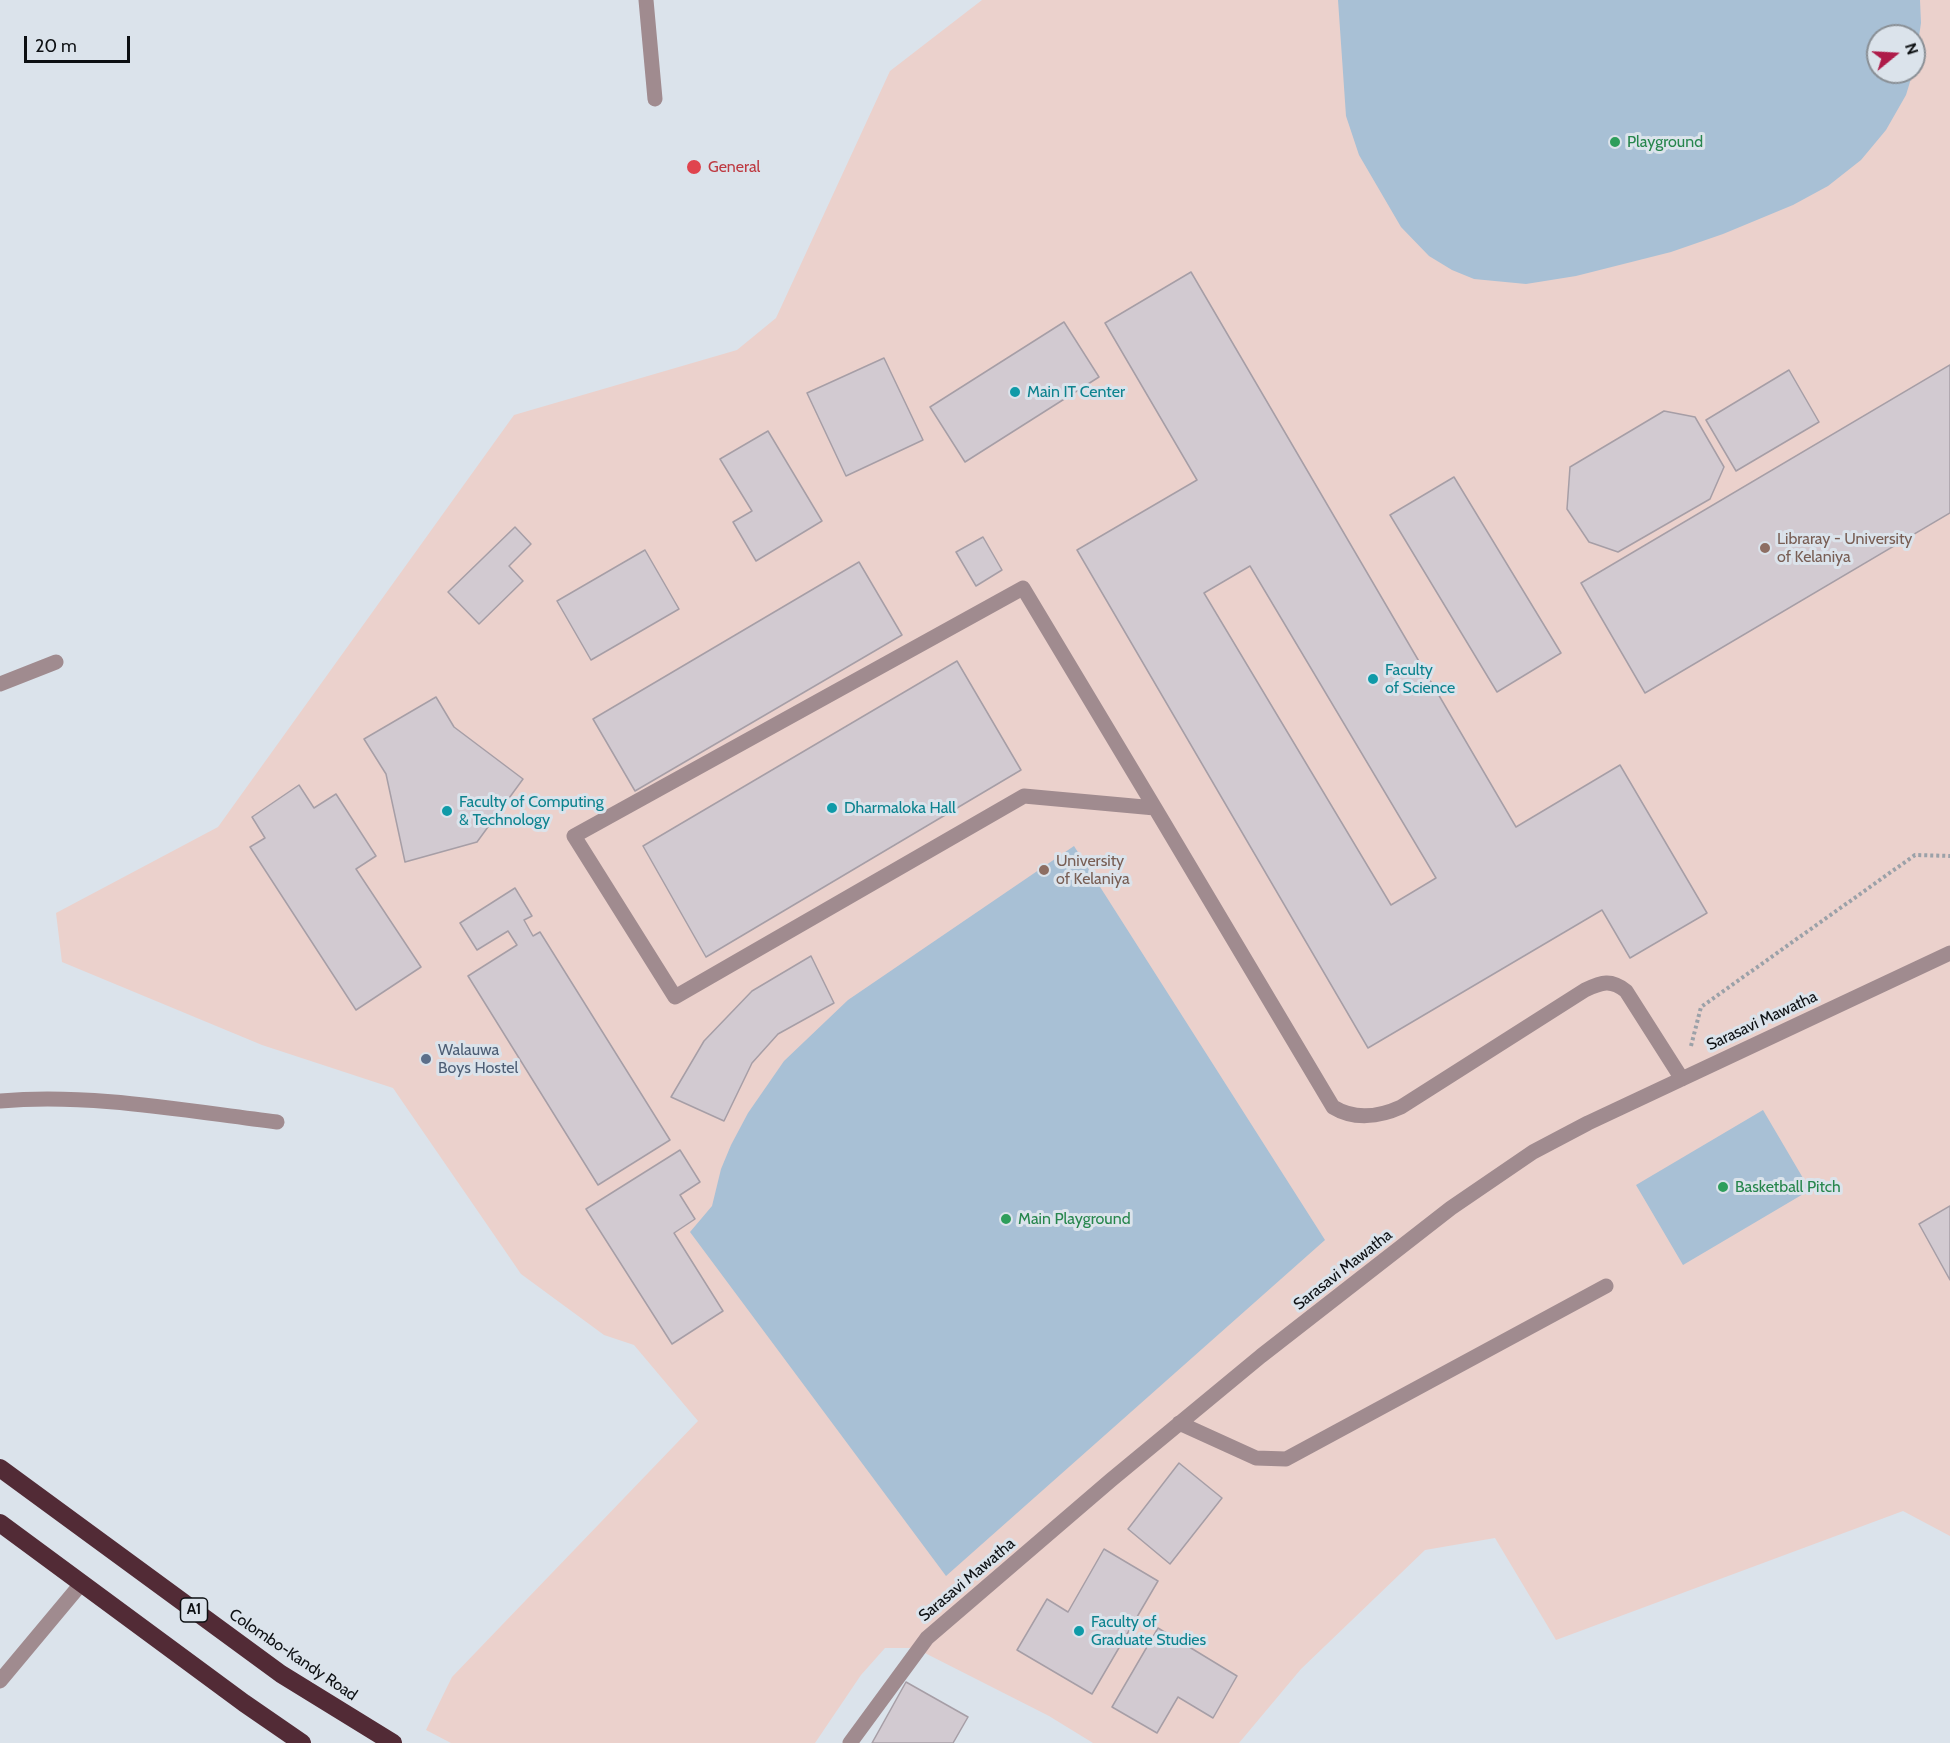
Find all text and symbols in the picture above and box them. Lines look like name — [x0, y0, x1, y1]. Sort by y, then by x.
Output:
scale bar — [27, 24, 134, 62]
north arrow — [1866, 24, 1926, 84]
text: 20 m — [35, 35, 77, 57]
text: N — [1901, 41, 1922, 57]
place label: Playground — [1627, 132, 1703, 152]
marker: Playground — [1608, 135, 1622, 149]
place label: General — [708, 157, 760, 177]
marker: General — [685, 158, 703, 176]
place label: Main IT Center — [1027, 382, 1125, 402]
marker: Main IT Center — [1008, 385, 1022, 399]
place label: Libraray - University of Kelaniya — [1777, 529, 1912, 567]
marker: Libraray - University of Kelaniya — [1758, 541, 1772, 555]
place label: Faculty of Science — [1385, 660, 1455, 698]
marker: Faculty of Science — [1366, 672, 1380, 686]
place label: Faculty of Computing & Technology — [459, 792, 604, 830]
place label: Dharmaloka Hall — [844, 798, 956, 818]
marker: Dharmaloka Hall — [825, 801, 839, 815]
marker: Faculty of Computing & Technology — [440, 804, 454, 818]
place label: University of Kelaniya — [1056, 851, 1130, 889]
marker: University of Kelaniya — [1037, 863, 1051, 877]
street label: Sarasavi Mawatha — [1704, 987, 1820, 1055]
place label: Walauwa Boys Hostel — [438, 1040, 518, 1078]
marker: Walauwa Boys Hostel — [419, 1052, 433, 1066]
place label: Basketball Pitch — [1735, 1177, 1841, 1197]
marker: Basketball Pitch — [1716, 1180, 1730, 1194]
place label: Main Playground — [1018, 1209, 1131, 1229]
marker: Main Playground — [999, 1212, 1013, 1226]
street label: Sarasavi Mawatha — [1290, 1226, 1396, 1314]
street label: Sarasavi Mawatha — [915, 1534, 1019, 1626]
road number: A1 — [180, 1598, 208, 1622]
street label: Colombo-Kandy Road — [225, 1605, 361, 1705]
place label: Faculty of Graduate Studies — [1091, 1612, 1206, 1650]
marker: Faculty of Graduate Studies — [1072, 1624, 1086, 1638]

